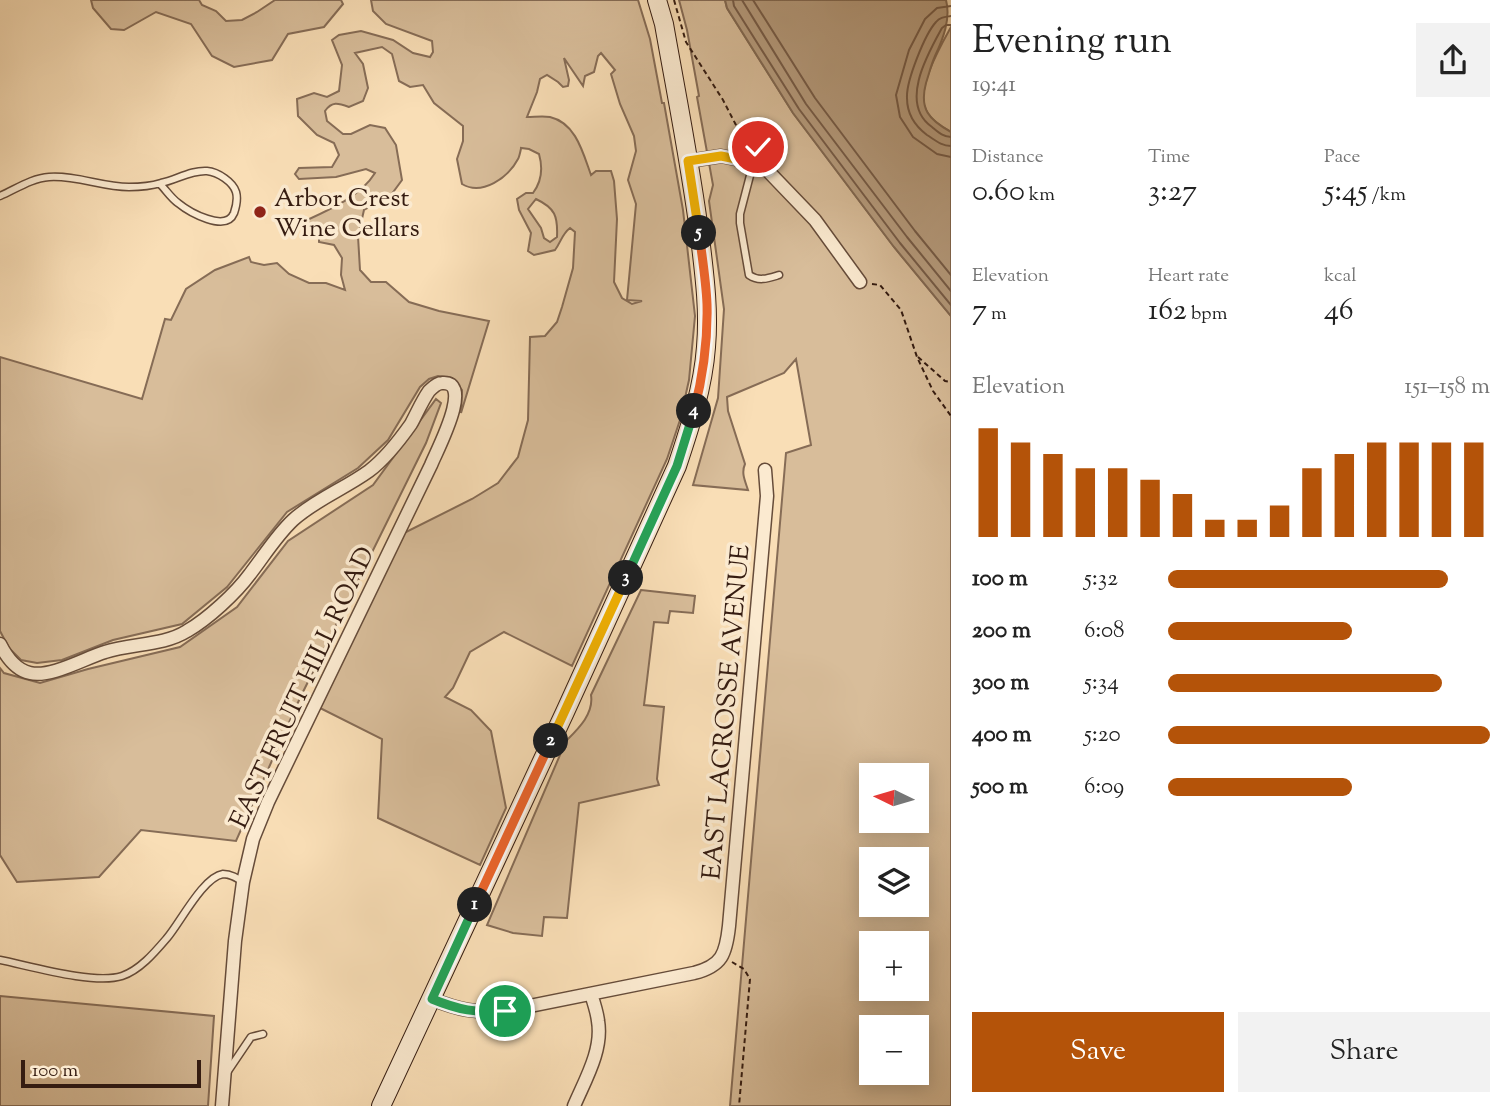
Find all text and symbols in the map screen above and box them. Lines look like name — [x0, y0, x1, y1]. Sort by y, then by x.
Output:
text: Evening run — [972, 16, 1172, 70]
button: share — [1416, 23, 1490, 97]
text: 19:41 — [972, 69, 1016, 102]
pin — [728, 117, 788, 177]
icon: check — [739, 128, 777, 166]
text: Distance — [972, 144, 1044, 171]
text: Time — [1148, 144, 1190, 171]
text: Pace — [1324, 144, 1360, 171]
text: 0.60 — [972, 171, 1025, 214]
text: 3:27 — [1148, 171, 1197, 214]
text: 5:45 — [1324, 171, 1367, 214]
place label: Arbor Crest Wine Cellars — [274, 181, 420, 248]
text: km — [1025, 182, 1055, 209]
text: /km — [1367, 182, 1406, 209]
marker: Arbor Crest Wine Cellars — [252, 204, 268, 220]
pin: 5 — [682, 216, 716, 250]
text: 5 — [695, 219, 702, 246]
text: Elevation — [972, 263, 1049, 290]
text: Heart rate — [1148, 263, 1229, 290]
text: kcal — [1324, 263, 1357, 290]
text: 7 — [972, 290, 987, 333]
text: 162 — [1148, 290, 1187, 333]
text: 46 — [1324, 290, 1354, 333]
text: m — [987, 301, 1007, 328]
text: bpm — [1187, 301, 1227, 328]
text: Elevation — [972, 371, 1065, 404]
text: 151–158 m — [1404, 371, 1490, 404]
pin: 4 — [676, 394, 712, 428]
text: 4 — [689, 397, 698, 424]
street label: EAST FRUIT HILL ROAD — [222, 541, 385, 835]
street label: EAST LACROSSE AVENUE — [694, 543, 761, 881]
pin: 3 — [608, 560, 644, 596]
text: 100 m — [972, 563, 1028, 596]
text: 5:32 — [1084, 563, 1118, 596]
text: 3 — [622, 564, 629, 591]
text: 200 m — [972, 615, 1031, 648]
text: 6:08 — [1084, 615, 1125, 648]
text: 300 m — [972, 667, 1029, 700]
text: 5:34 — [1084, 667, 1119, 700]
text: 400 m — [972, 719, 1032, 752]
text: 5:20 — [1084, 719, 1121, 752]
pin: 2 — [534, 724, 568, 758]
text: 2 — [546, 727, 555, 754]
north arrow — [859, 763, 929, 833]
map controls — [859, 763, 929, 1085]
text: 500 m — [972, 771, 1028, 804]
text: 6:09 — [1084, 771, 1124, 804]
button: layers — [859, 847, 929, 917]
pin: 1 — [458, 888, 492, 922]
text: 1 — [471, 891, 478, 918]
button: + — [859, 931, 929, 1001]
pin — [475, 981, 535, 1041]
icon: arrive — [486, 992, 524, 1030]
button: Save — [972, 1012, 1224, 1092]
button: Share — [1238, 1012, 1490, 1092]
button: − — [859, 1015, 929, 1085]
scale bar — [21, 1057, 201, 1089]
text: 100 m — [32, 1058, 78, 1085]

